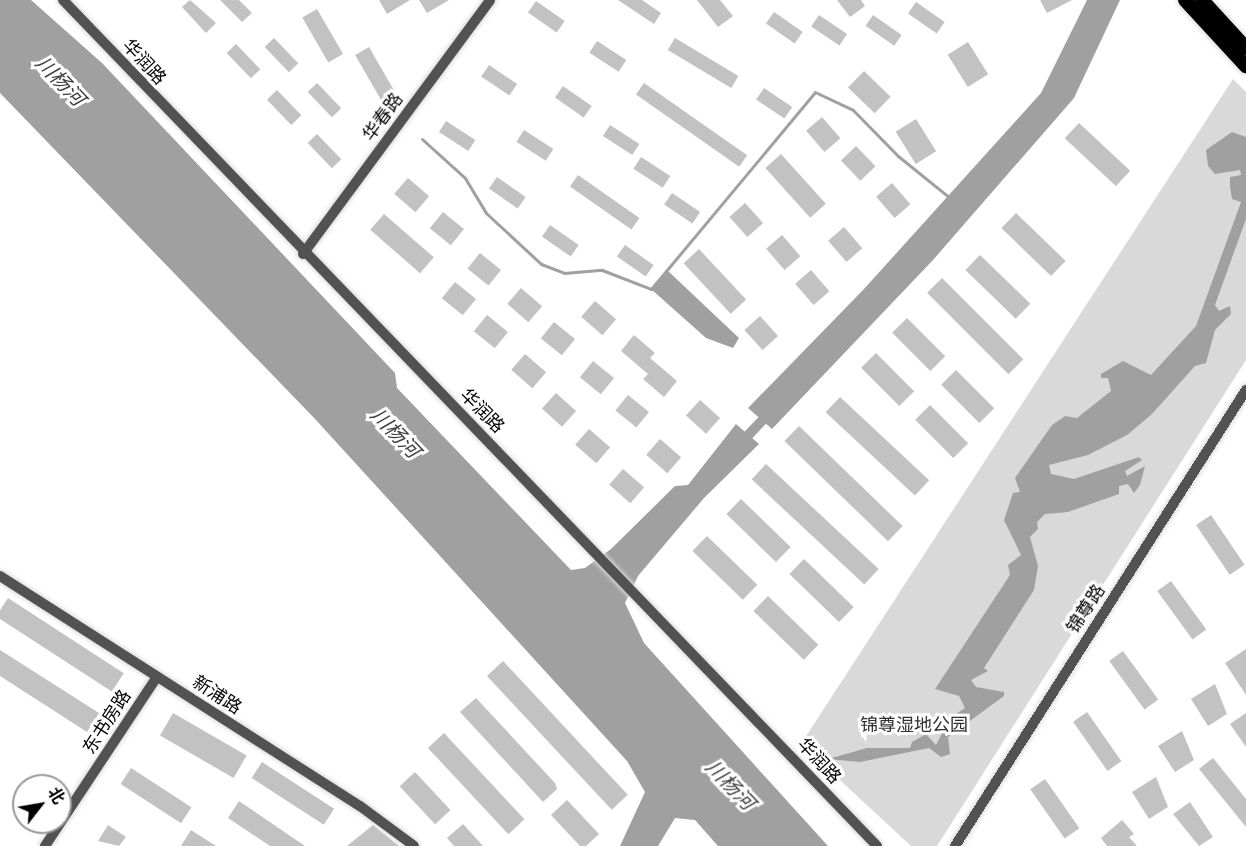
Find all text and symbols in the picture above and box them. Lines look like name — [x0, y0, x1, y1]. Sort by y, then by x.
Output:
street label: 华润路 — [118, 35, 170, 89]
water label: 川杨河 — [31, 51, 89, 111]
street label: 华春路 — [358, 89, 408, 145]
street label: 华润路 — [455, 384, 509, 438]
water label: 川杨河 — [366, 403, 424, 463]
street label: 锦尊路 — [1062, 580, 1110, 638]
street label: 新浦路 — [188, 671, 246, 719]
street label: 东书房路 — [78, 686, 136, 758]
park label: 锦尊湿地公园 — [860, 714, 968, 736]
street label: 华润路 — [793, 734, 845, 788]
water label: 川杨河 — [701, 755, 759, 815]
north arrow — [12, 774, 72, 834]
text: 北 — [44, 784, 68, 807]

